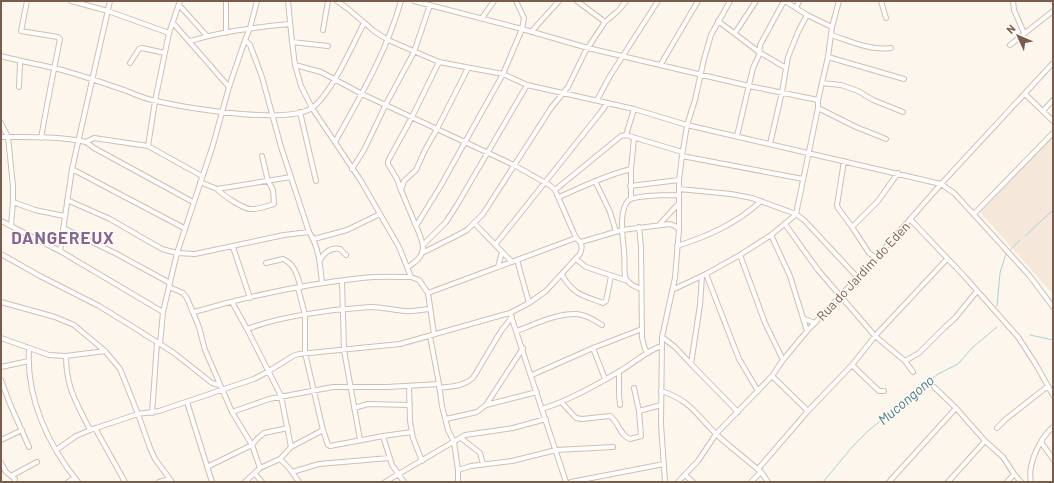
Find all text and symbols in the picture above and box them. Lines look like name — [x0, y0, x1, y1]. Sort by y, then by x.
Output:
north arrow — [998, 16, 1038, 56]
text: N — [1003, 22, 1018, 36]
street label: Rua do Jardim do Eden — [813, 218, 913, 324]
district label: DANGEREUX — [11, 227, 115, 247]
water label: Mucongono — [874, 371, 937, 428]

